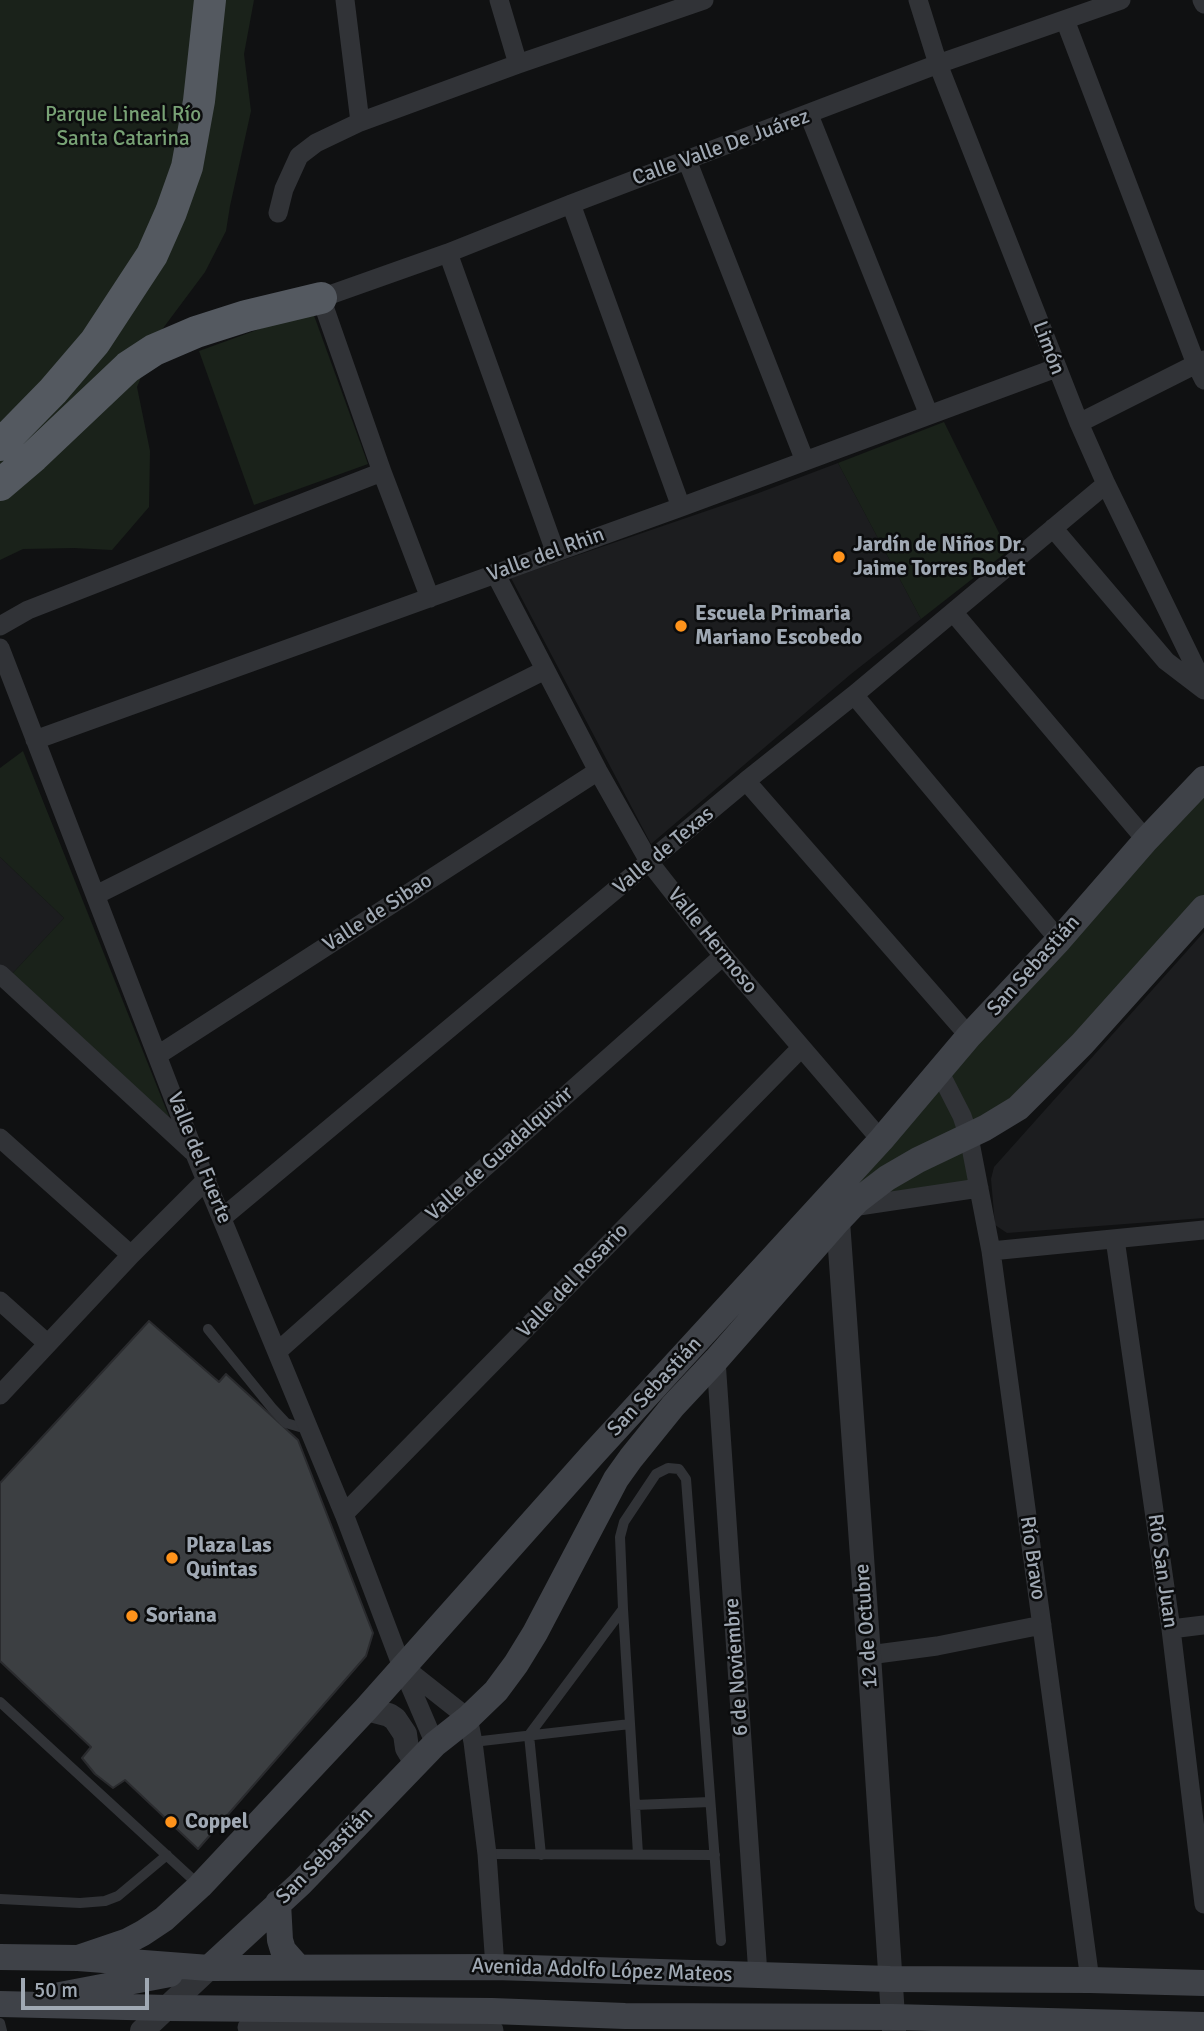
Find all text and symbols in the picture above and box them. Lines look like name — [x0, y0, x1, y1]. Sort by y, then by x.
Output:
park label: Parque Lineal Río Santa Catarina — [45, 102, 201, 152]
street label: Calle Valle De Juárez — [629, 104, 813, 192]
street label: Limón — [1026, 318, 1070, 378]
street label: Valle del Rhin — [484, 522, 608, 588]
place label: Jardín de Niños Dr. Jaime Torres Bodet — [853, 532, 1026, 582]
marker: Jardín de Niños Dr. Jaime Torres Bodet — [831, 549, 847, 565]
place label: Escuela Primaria Mariano Escobedo — [695, 601, 862, 651]
marker: Escuela Primaria Mariano Escobedo — [673, 618, 689, 634]
street label: Valle de Texas — [609, 802, 719, 900]
street label: Valle de Sibao — [319, 868, 437, 958]
street label: Valle Hermoso — [662, 883, 762, 999]
street label: San Sebastián — [982, 910, 1086, 1022]
street label: Valle de Guadalquivir — [421, 1081, 579, 1227]
street label: Valle del Fuerte — [161, 1089, 237, 1227]
street label: Valle del Rosario — [512, 1219, 634, 1343]
street label: San Sebastián — [603, 1332, 707, 1442]
street label: Río San Juan — [1142, 1512, 1182, 1630]
street label: Río Bravo — [1014, 1514, 1050, 1602]
place label: Plaza Las Quintas — [186, 1533, 272, 1583]
marker: Plaza Las Quintas — [164, 1550, 180, 1566]
street label: 12 de Octubre — [850, 1563, 884, 1689]
street label: 6 de Noviembre — [720, 1597, 754, 1737]
place label: Soriana — [146, 1603, 217, 1629]
marker: Soriana — [124, 1608, 140, 1624]
street label: San Sebastián — [271, 1802, 379, 1910]
place label: Coppel — [185, 1809, 248, 1835]
marker: Coppel — [163, 1814, 179, 1830]
street label: Avenida Adolfo López Mateos — [471, 1954, 733, 1988]
scale bar — [24, 1965, 152, 2009]
text: 50 m — [34, 1977, 78, 2003]

